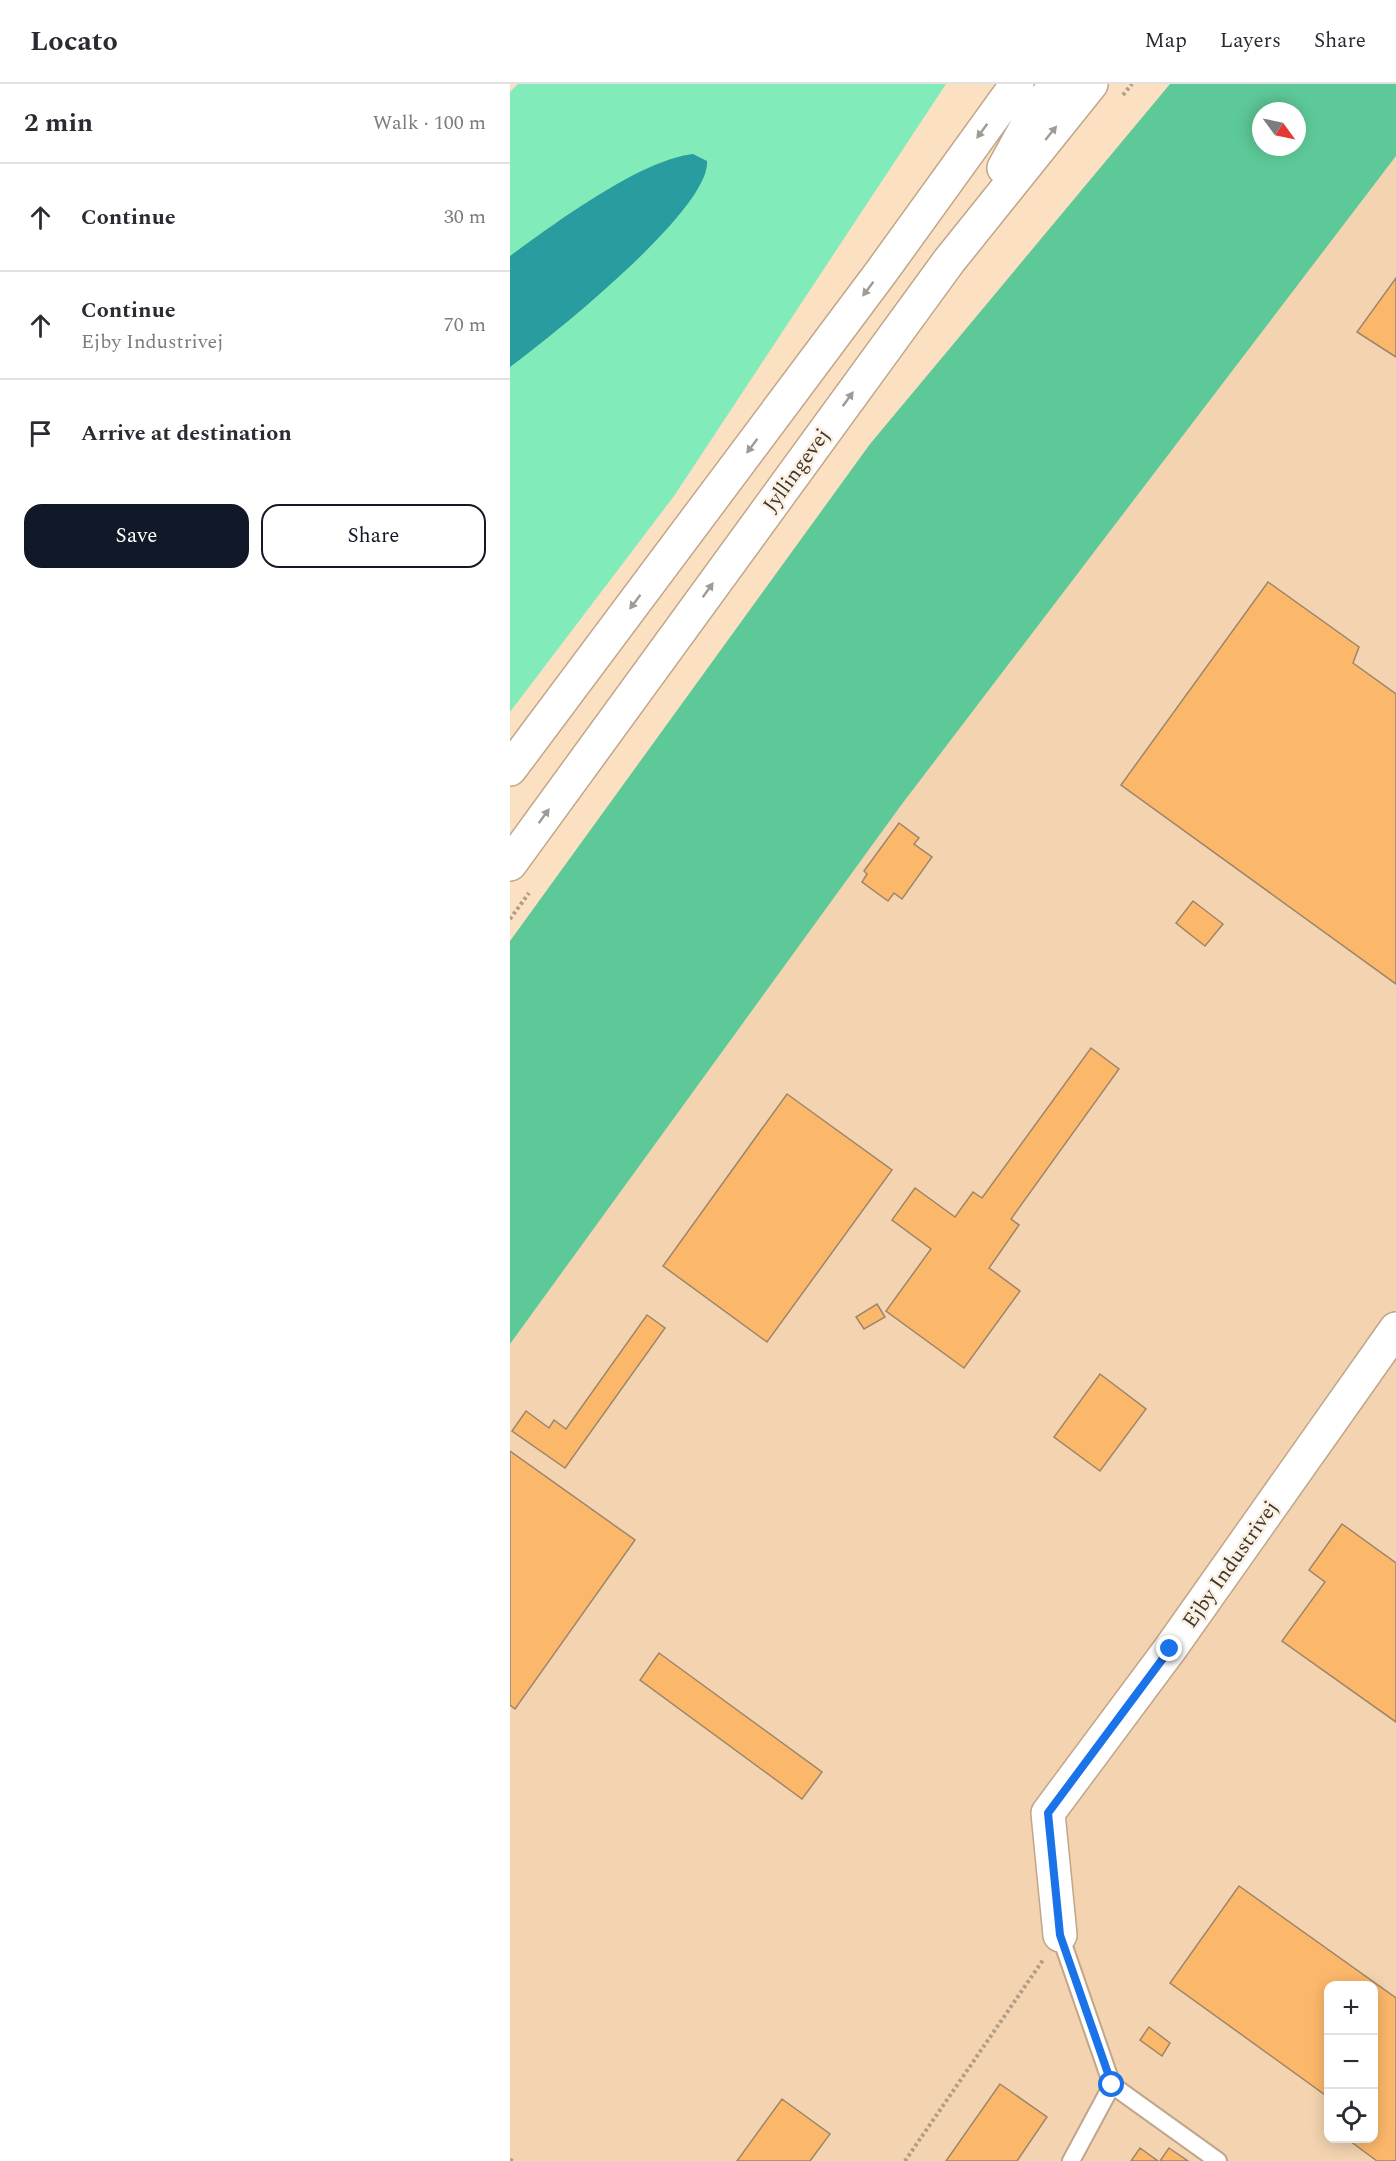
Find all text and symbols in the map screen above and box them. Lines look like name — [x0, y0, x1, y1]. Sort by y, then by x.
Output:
text: Locato — [30, 20, 118, 63]
text: Map — [1145, 25, 1187, 57]
text: Layers — [1220, 25, 1281, 57]
text: Share — [1314, 25, 1366, 57]
north arrow — [1252, 102, 1306, 156]
text: 2 min — [24, 103, 93, 143]
text: Walk · 100 m — [373, 108, 486, 138]
one-way arrow — [977, 124, 989, 139]
one-way arrow — [1045, 125, 1058, 141]
icon: ahead — [24, 201, 57, 234]
text: Continue — [81, 201, 176, 234]
text: 30 m — [444, 202, 486, 232]
one-way arrow — [862, 281, 874, 297]
text: Continue — [81, 294, 176, 327]
icon: ahead — [24, 309, 57, 342]
text: 70 m — [444, 310, 486, 340]
text: Ejby Industrivej — [81, 327, 223, 357]
one-way arrow — [841, 391, 853, 406]
icon: arrive — [24, 417, 57, 450]
text: Arrive at destination — [81, 417, 292, 450]
street label: Jyllingevej — [755, 422, 838, 519]
one-way arrow — [746, 438, 758, 453]
button: Save — [24, 504, 249, 568]
button: Share — [261, 504, 486, 568]
one-way arrow — [702, 583, 714, 599]
one-way arrow — [630, 595, 642, 610]
one-way arrow — [538, 809, 550, 825]
street label: Ejby Industrivej — [1175, 1494, 1287, 1635]
route end — [1156, 1635, 1182, 1661]
map controls — [1324, 1981, 1378, 2143]
button: + — [1324, 1981, 1378, 2035]
button: − — [1324, 2035, 1378, 2089]
route start — [1098, 2071, 1124, 2097]
button: locate — [1324, 2089, 1378, 2143]

